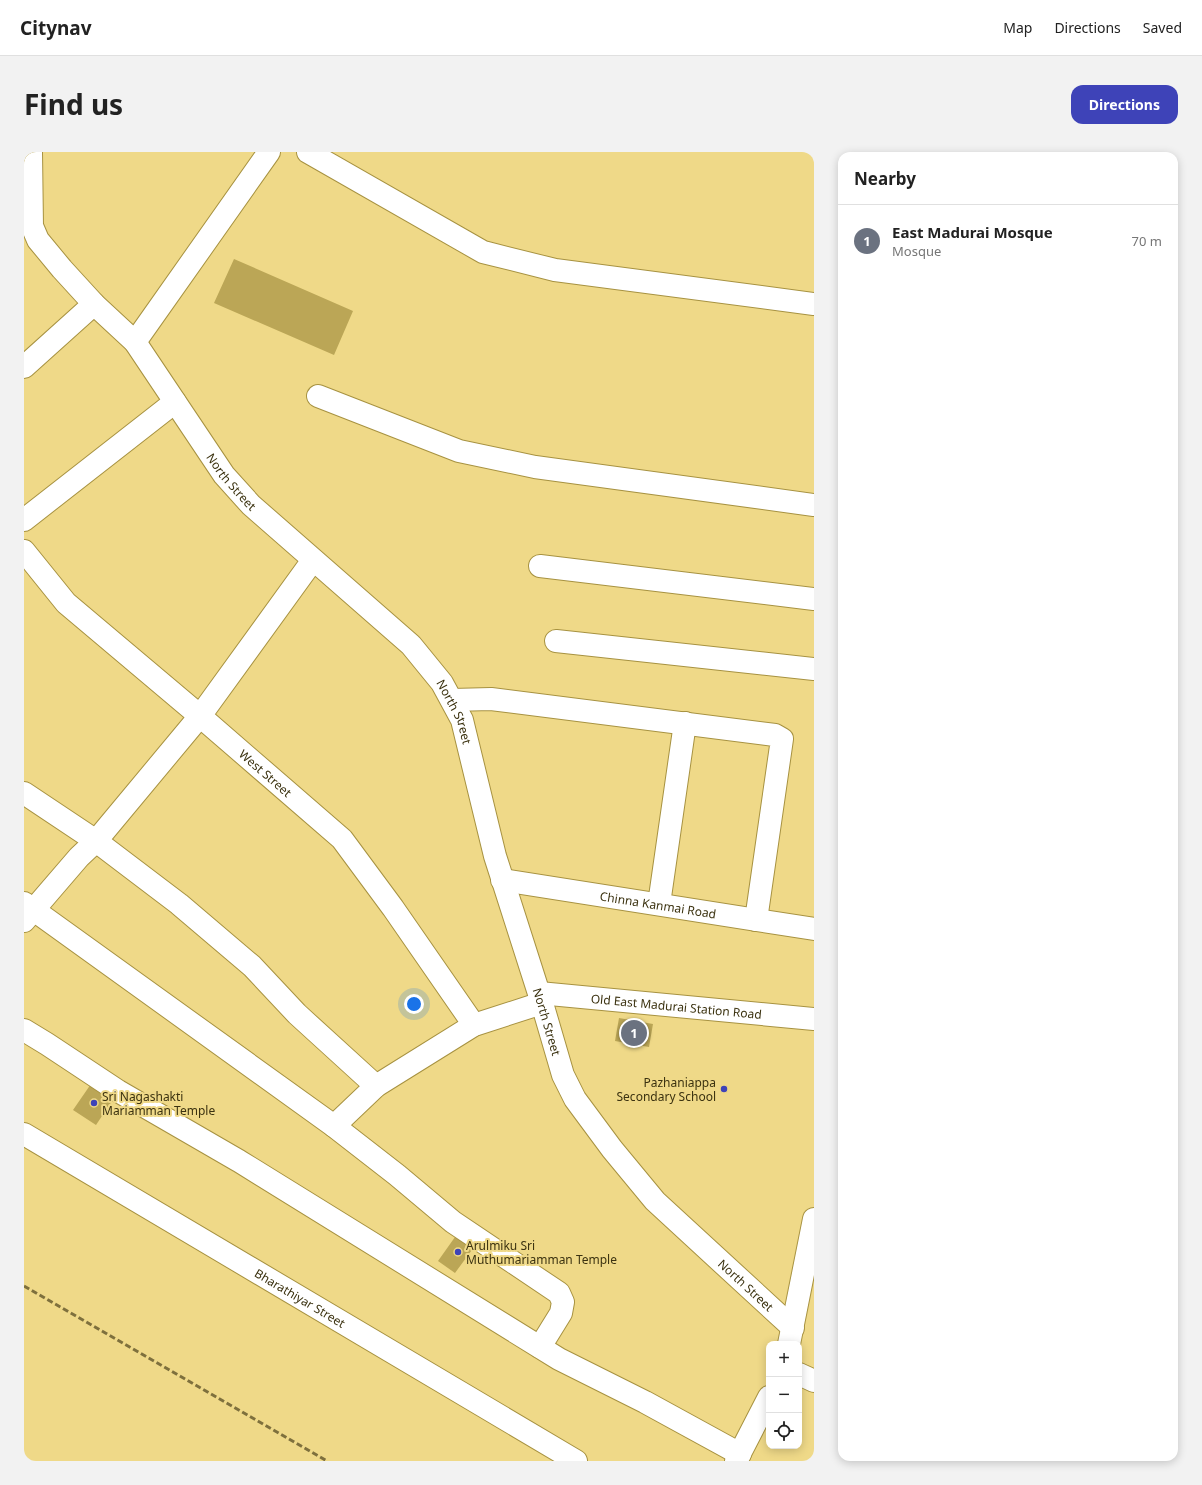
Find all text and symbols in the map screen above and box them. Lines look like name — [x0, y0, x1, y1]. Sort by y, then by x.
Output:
text: Citynav — [20, 15, 92, 41]
text: Map — [1003, 18, 1032, 37]
text: Directions — [1054, 18, 1121, 37]
text: Saved — [1143, 18, 1182, 37]
text: Find us — [24, 85, 123, 123]
button: Directions — [1071, 85, 1178, 124]
text: Nearby — [854, 167, 916, 190]
text: East Madurai Mosque — [892, 222, 1053, 242]
text: 1 — [863, 232, 871, 250]
text: 70 m — [1132, 232, 1162, 250]
text: Mosque — [892, 242, 941, 260]
street label: North Street — [203, 449, 260, 515]
street label: North Street — [433, 676, 476, 747]
street label: West Street — [236, 745, 296, 801]
street label: Chinna Kanmai Road — [599, 887, 717, 922]
street label: North Street — [529, 986, 566, 1058]
street label: Old East Madurai Station Road — [590, 989, 763, 1023]
your location — [404, 994, 424, 1014]
pin: 1 — [621, 1018, 647, 1048]
place label: Pazhaniappa Secondary School — [617, 1074, 716, 1105]
marker: Pazhaniappa Secondary School — [719, 1084, 729, 1094]
place label: Sri Nagashakti Mariamman Temple — [102, 1088, 215, 1119]
marker: Sri Nagashakti Mariamman Temple — [89, 1098, 99, 1108]
place label: Arulmiku Sri Muthumariamman Temple — [466, 1237, 617, 1268]
marker: Arulmiku Sri Muthumariamman Temple — [453, 1247, 463, 1257]
street label: North Street — [715, 1255, 778, 1315]
street label: Bharathiyar Street — [252, 1264, 349, 1331]
map controls — [766, 1341, 802, 1449]
button: + — [766, 1341, 802, 1377]
button: − — [766, 1377, 802, 1413]
button: locate — [766, 1413, 802, 1449]

